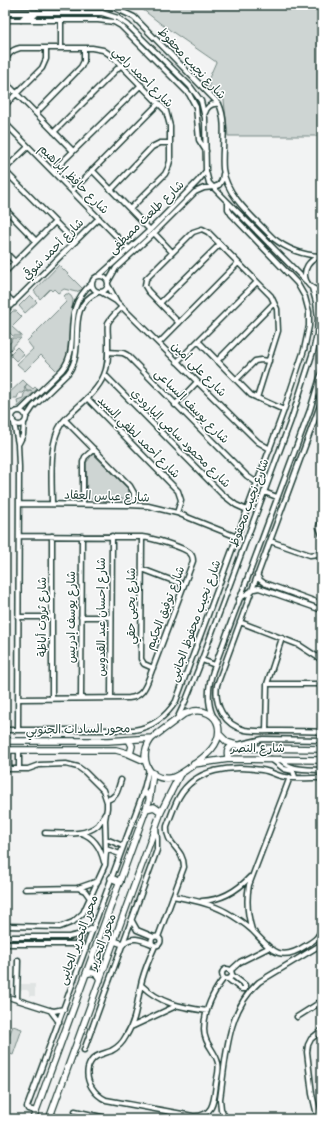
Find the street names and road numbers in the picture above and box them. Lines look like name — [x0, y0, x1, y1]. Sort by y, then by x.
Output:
street label: شارع نجيب محفوظ — [154, 26, 227, 103]
street label: شارع أحمد رامي — [107, 44, 176, 113]
street label: شارع حافظ إبراهيم — [35, 143, 110, 218]
street label: شارع طلعت مصطفى — [107, 179, 188, 258]
street label: شارع أحمد شوقي — [19, 215, 88, 284]
street label: شارع على أمين — [167, 339, 229, 401]
street label: شارع يوسف السباعى — [150, 367, 231, 448]
street label: شارع محمود سامي البارودي — [126, 387, 232, 493]
street label: شارع أحمد لطفي السيد — [92, 393, 183, 484]
street label: شارع نجيب محفوظ — [228, 458, 273, 550]
street label: شارع عباس العقاد — [64, 490, 150, 506]
street label: شارع إحسان عبد القدوس — [96, 557, 110, 677]
street label: شارع نجيب محفوظ الجانبى — [168, 559, 225, 685]
street label: شارع توفيق الحكيم — [144, 565, 189, 653]
street label: شارع يحيى حقي — [126, 568, 142, 644]
street label: شارع يوسف إدريس — [66, 571, 80, 663]
street label: شارع ثروت أباظة — [35, 577, 51, 657]
street label: محور السادات الجنوبي — [26, 723, 131, 741]
street label: شارع النصر — [230, 743, 285, 757]
street label: محور التحرير الجانبى — [57, 894, 103, 988]
street label: محور التحرير — [87, 913, 121, 974]

